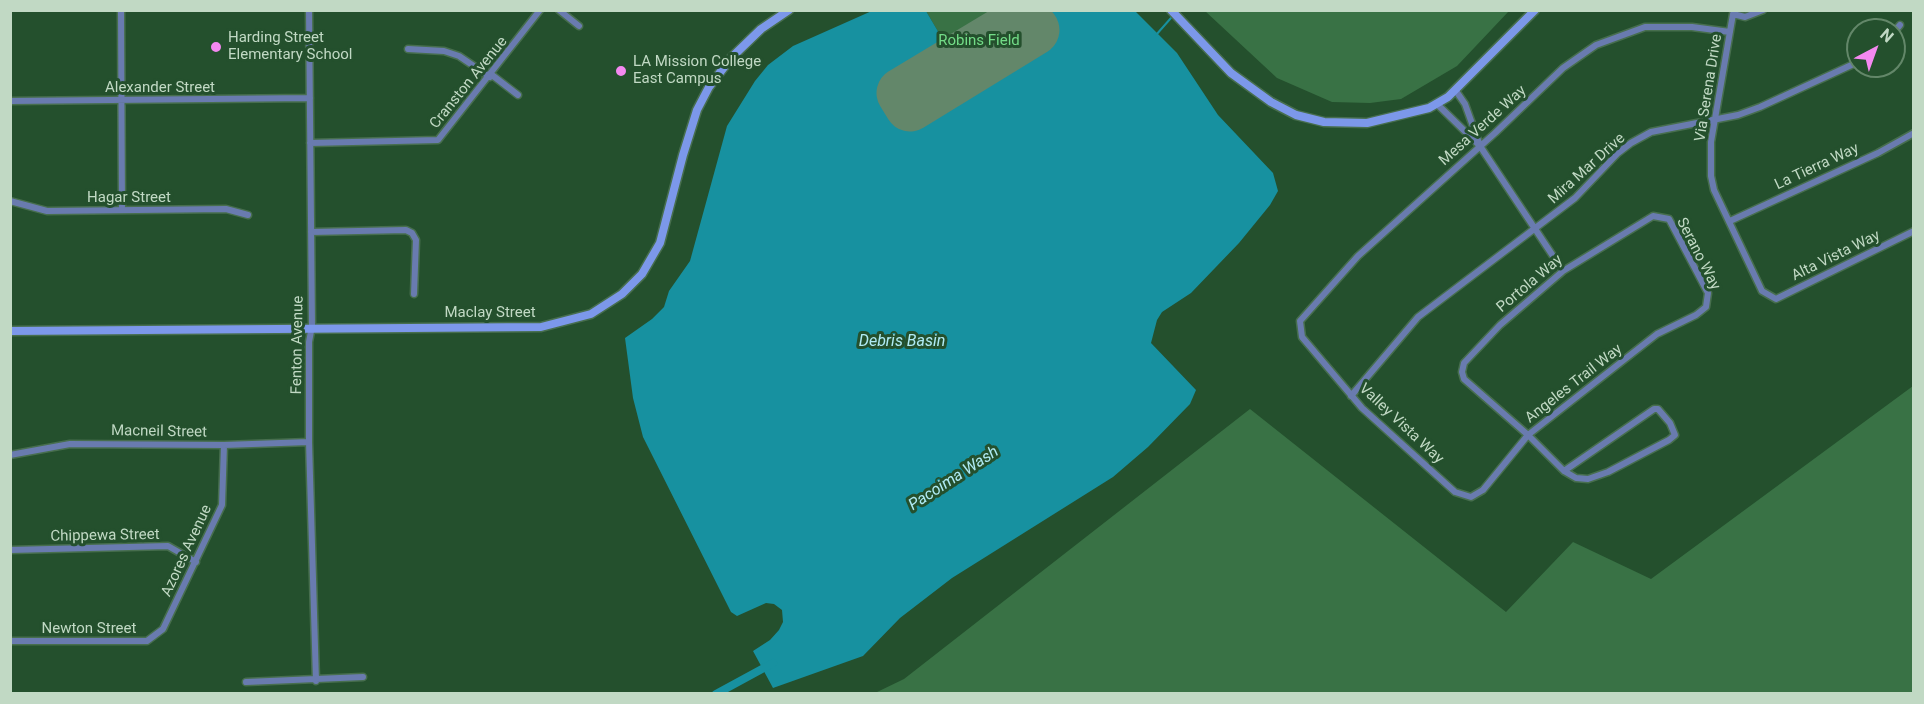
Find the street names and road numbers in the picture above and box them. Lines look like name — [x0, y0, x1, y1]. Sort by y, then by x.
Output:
street label: Cranston Avenue — [426, 33, 512, 133]
street label: Via Serena Drive — [1692, 33, 1726, 143]
street label: Alexander Street — [105, 79, 215, 97]
street label: Mesa Verde Way — [1436, 82, 1530, 170]
street label: Mira Mar Drive — [1545, 130, 1629, 208]
street label: La Tierra Way — [1772, 140, 1862, 194]
street label: Hagar Street — [87, 189, 171, 207]
street label: Serano Way — [1672, 215, 1724, 293]
street label: Alta Vista Way — [1789, 227, 1883, 285]
street label: Portola Way — [1493, 251, 1567, 317]
street label: Fenton Avenue — [288, 295, 308, 395]
street label: Maclay Street — [444, 304, 536, 322]
street label: Angeles Trail Way — [1522, 341, 1626, 427]
street label: Valley Vista Way — [1355, 380, 1447, 468]
street label: Macneil Street — [111, 422, 207, 442]
street label: Azores Avenue — [158, 502, 216, 600]
street label: Chippewa Street — [50, 526, 160, 546]
street label: Newton Street — [42, 620, 136, 638]

